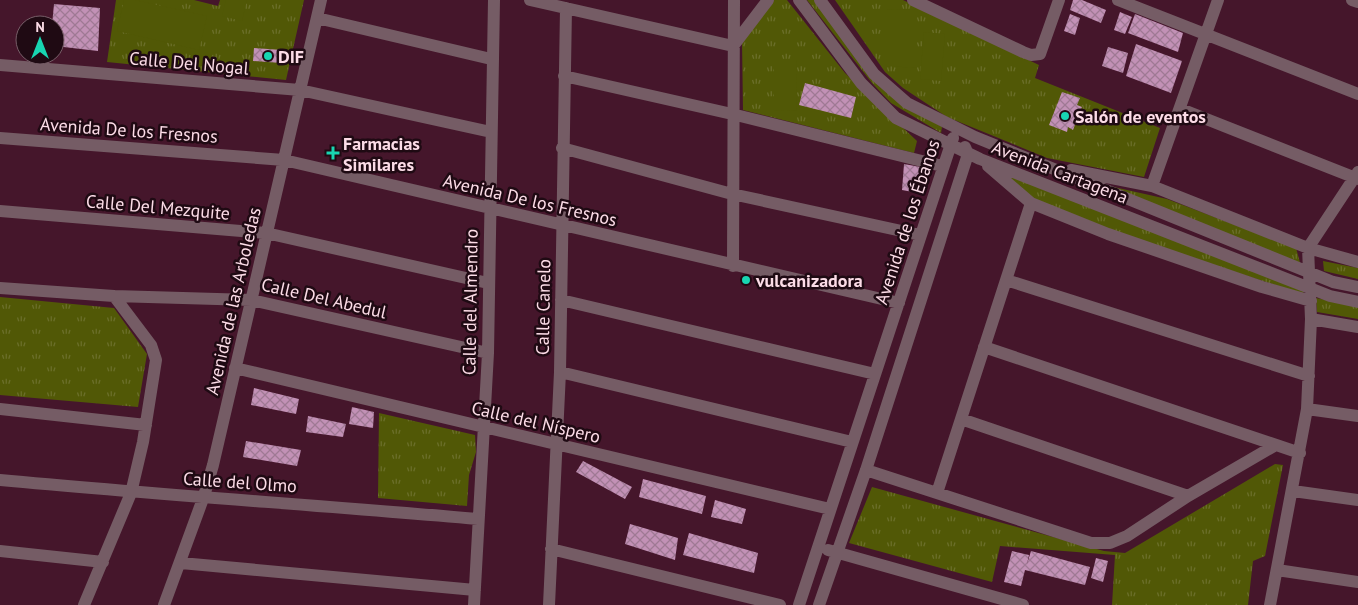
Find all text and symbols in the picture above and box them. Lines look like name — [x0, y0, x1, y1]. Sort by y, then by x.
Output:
north arrow — [15, 15, 65, 65]
text: N — [35, 18, 45, 36]
place label: DIF — [278, 45, 304, 68]
street label: Calle Del Nogal — [128, 46, 250, 80]
marker: DIF — [262, 50, 274, 62]
place label: Salón de eventos — [1075, 105, 1206, 128]
marker: Salón de eventos — [1059, 110, 1071, 122]
street label: Avenida De los Fresnos — [39, 112, 219, 148]
place label: Farmacias Similares — [343, 132, 420, 176]
street label: Avenida Cartagena — [989, 135, 1131, 209]
street label: Avenida de los Ébanos — [870, 137, 944, 307]
marker: Farmacias Similares — [327, 147, 339, 159]
street label: Avenida De los Fresnos — [441, 169, 619, 231]
street label: Calle Del Mezquite — [85, 189, 231, 225]
street label: Avenida de las Arboledas — [200, 205, 266, 397]
street label: Calle del Almendro — [457, 229, 483, 375]
street label: Calle Canelo — [531, 259, 555, 355]
place label: vulcanizadora — [755, 269, 863, 292]
street label: Calle Del Abedul — [259, 272, 390, 324]
marker: vulcanizadora — [740, 274, 752, 286]
street label: Calle del Níspero — [469, 396, 603, 448]
street label: Calle del Olmo — [182, 467, 298, 497]

